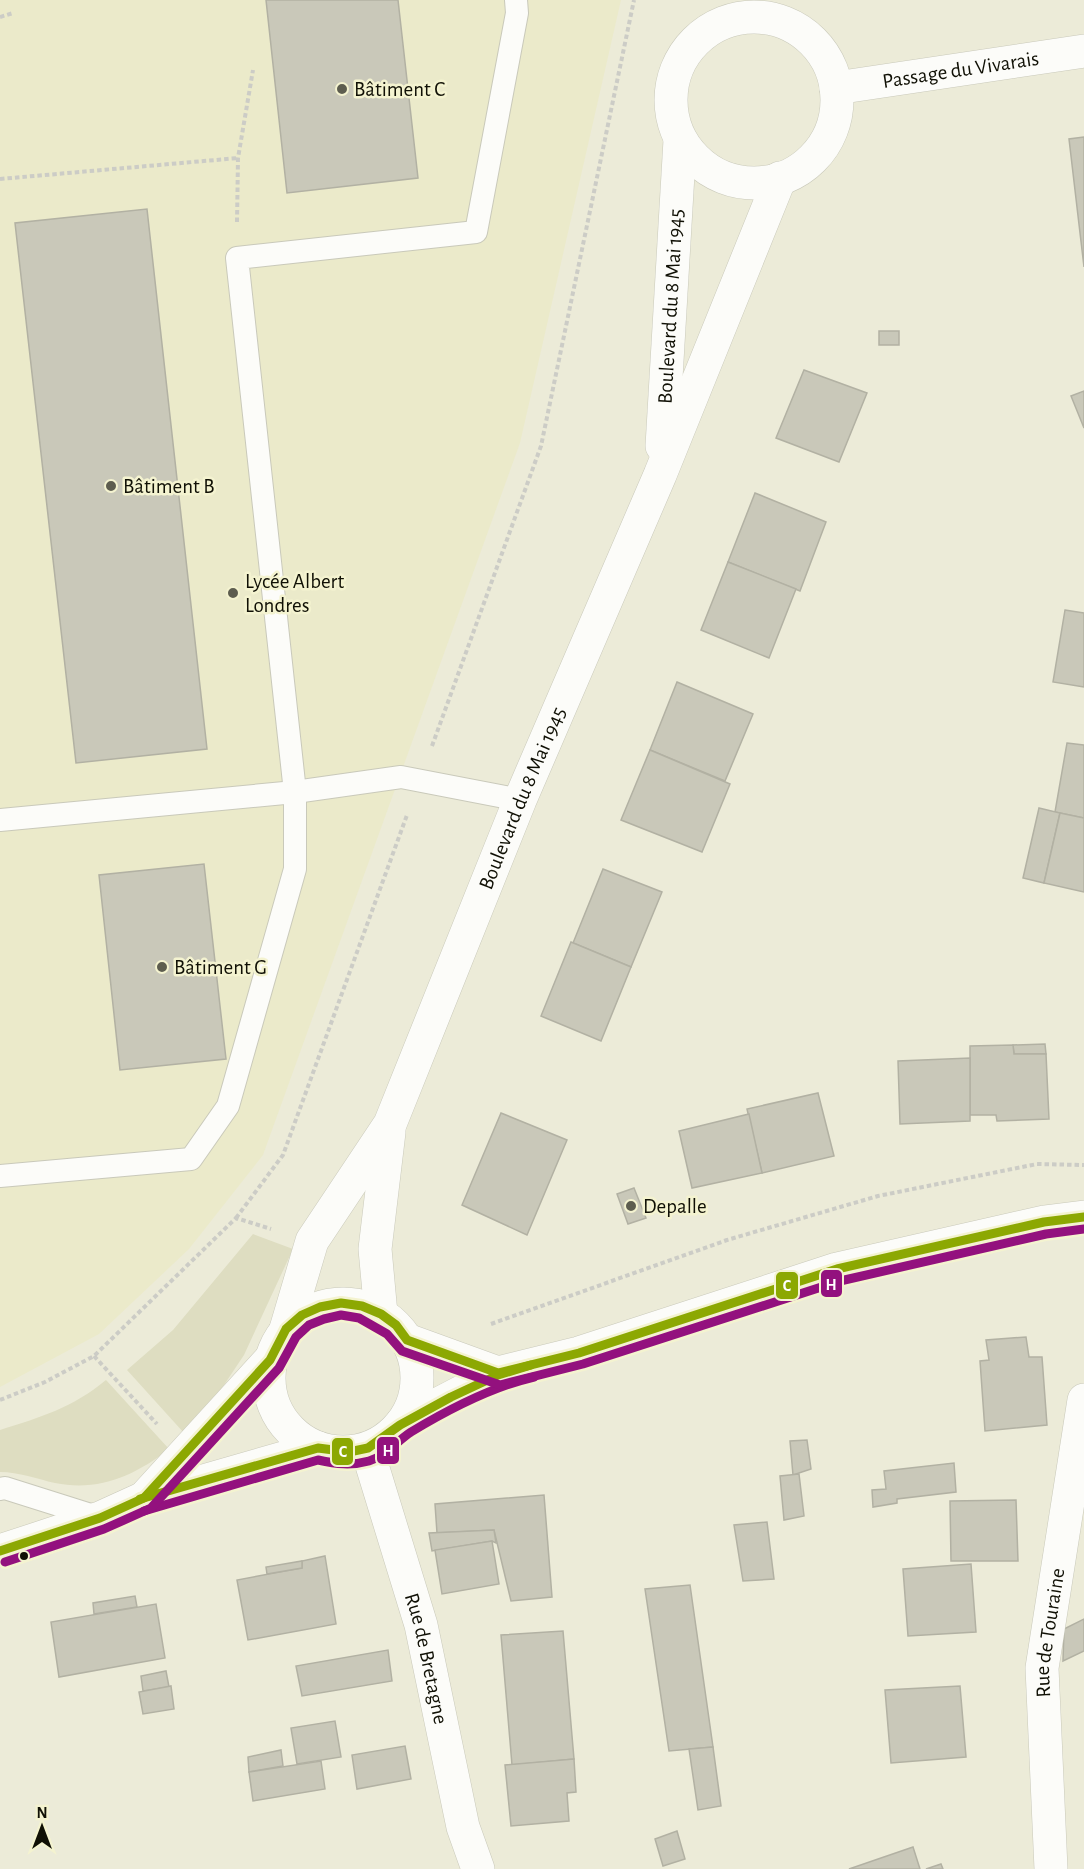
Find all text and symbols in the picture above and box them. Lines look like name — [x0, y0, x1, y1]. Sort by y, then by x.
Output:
street label: Passage du Vivarais — [881, 47, 1040, 91]
place label: Bâtiment C — [354, 79, 445, 100]
marker: Bâtiment C — [335, 82, 349, 96]
street label: Boulevard du 8 Mai 1945 — [654, 208, 686, 404]
place label: Bâtiment B — [123, 476, 215, 497]
marker: Bâtiment B — [104, 479, 118, 493]
place label: Lycée Albert Londres — [245, 571, 344, 616]
marker: Lycée Albert Londres — [226, 586, 240, 600]
street label: Boulevard du 8 Mai 1945 — [475, 704, 569, 892]
place label: Bâtiment G — [174, 957, 267, 978]
marker: Bâtiment G — [155, 960, 169, 974]
place label: Depalle — [643, 1196, 707, 1217]
marker: Depalle — [624, 1199, 638, 1213]
line badge: H — [820, 1269, 843, 1298]
line badge: C — [775, 1271, 799, 1300]
text: H — [825, 1277, 837, 1293]
text: C — [783, 1278, 792, 1294]
line badge: H — [376, 1436, 400, 1465]
line badge: C — [331, 1437, 354, 1466]
text: H — [382, 1443, 394, 1459]
text: C — [339, 1444, 348, 1460]
unlabelled marker — [18, 1550, 30, 1562]
street label: Rue de Touraine — [1031, 1566, 1068, 1698]
street label: Rue de Bretagne — [401, 1590, 452, 1726]
north arrow — [12, 1797, 72, 1857]
text: N — [36, 1805, 48, 1821]

